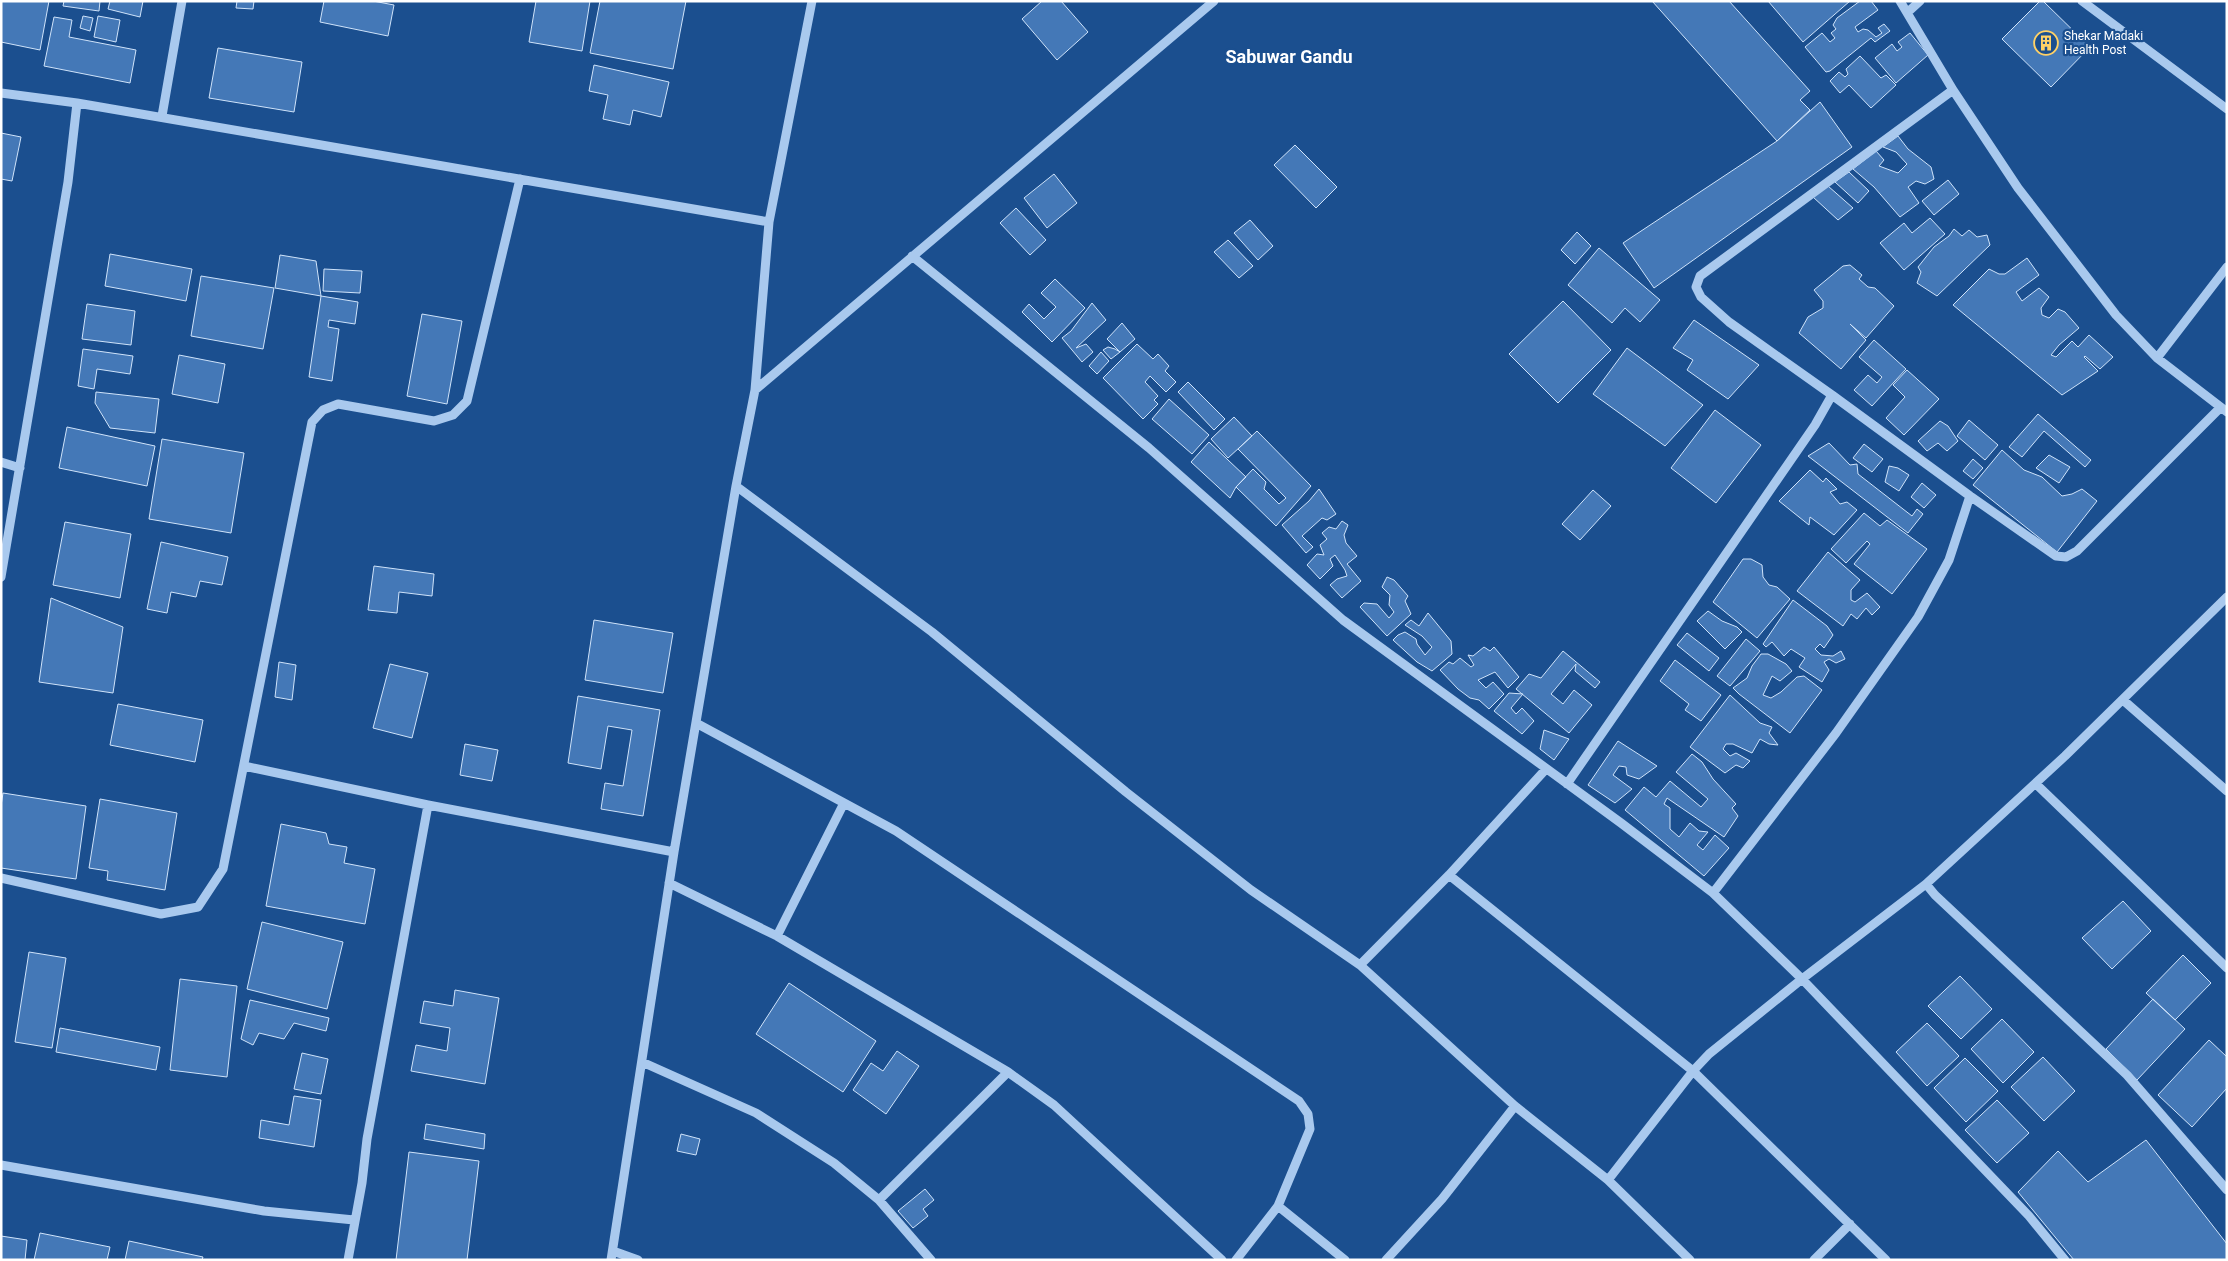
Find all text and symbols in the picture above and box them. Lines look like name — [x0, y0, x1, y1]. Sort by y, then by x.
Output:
place label: Shekar Madaki Health Post — [2064, 29, 2143, 57]
building icon: Shekar Madaki Health Post — [2033, 30, 2059, 56]
district label: Sabuwar Gandu — [1225, 46, 1353, 67]

